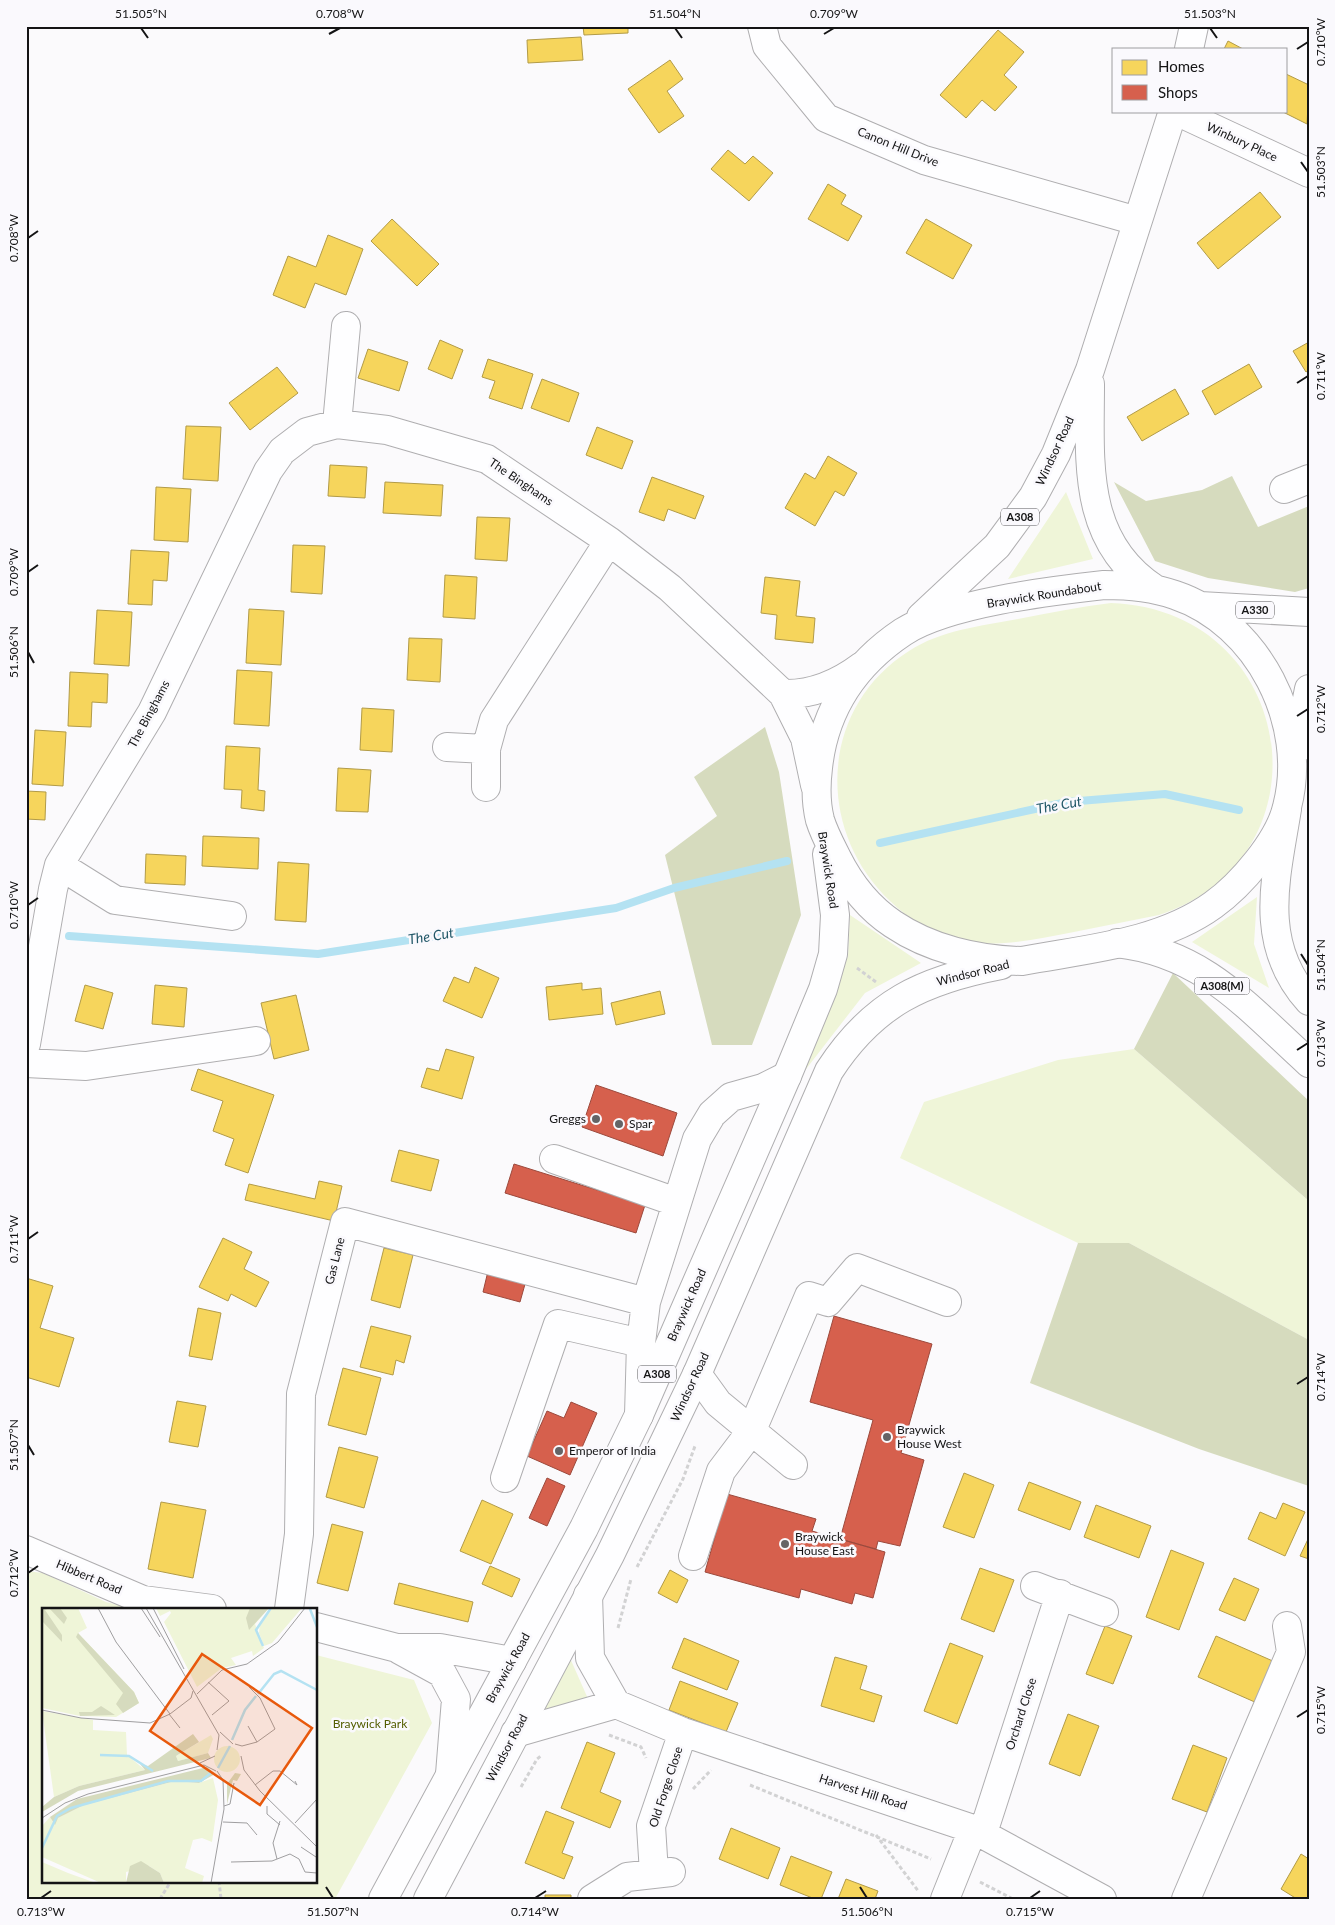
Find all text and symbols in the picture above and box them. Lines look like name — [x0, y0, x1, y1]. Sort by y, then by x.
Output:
text: 51.505°N — [115, 6, 167, 21]
text: 0.708°W — [316, 6, 365, 21]
text: 51.504°N — [649, 6, 701, 21]
text: 0.709°W — [810, 6, 859, 21]
text: 51.503°N — [1184, 6, 1236, 21]
text: 0.710°W — [1313, 17, 1328, 66]
legend — [1112, 48, 1288, 112]
text: Homes — [1158, 57, 1204, 75]
text: Shops — [1158, 83, 1198, 101]
street label: Winbury Place — [1204, 119, 1280, 165]
street label: Canon Hill Drive — [855, 123, 941, 170]
text: 51.503°N — [1313, 146, 1328, 198]
text: 0.708°W — [6, 213, 21, 262]
text: 0.711°W — [1313, 351, 1328, 400]
street label: Windsor Road — [1032, 414, 1077, 488]
street label: The Binghams — [486, 455, 556, 509]
road number: A308 — [1001, 508, 1039, 526]
text: 0.709°W — [6, 547, 21, 596]
street label: Braywick Roundabout — [986, 578, 1103, 611]
road number: A330 — [1236, 602, 1274, 618]
text: 51.506°N — [6, 626, 21, 678]
street label: The Binghams — [125, 677, 173, 750]
text: 0.712°W — [1313, 684, 1328, 733]
water label: The Cut — [1035, 792, 1083, 817]
street label: Braywick Road — [815, 830, 842, 909]
text: 0.710°W — [6, 880, 21, 929]
water label: The Cut — [407, 924, 455, 947]
text: 51.504°N — [1313, 939, 1328, 991]
street label: Windsor Road — [935, 956, 1011, 989]
road number: A308(M) — [1194, 978, 1250, 994]
text: 0.713°W — [1313, 1018, 1328, 1067]
place label: Greggs — [549, 1111, 586, 1126]
marker: Greggs — [590, 1113, 602, 1125]
place label: Spar — [629, 1116, 653, 1131]
marker: Spar — [613, 1118, 625, 1130]
text: 0.711°W — [6, 1214, 21, 1263]
street label: Gas Lane — [321, 1236, 348, 1286]
street label: Braywick Road — [664, 1266, 709, 1343]
street label: Windsor Road — [667, 1350, 712, 1424]
text: 0.714°W — [1313, 1352, 1328, 1401]
road number: A308 — [638, 1366, 676, 1382]
text: 51.507°N — [6, 1419, 21, 1471]
place label: Braywick House West — [897, 1422, 962, 1451]
marker: Braywick House West — [881, 1431, 893, 1443]
place label: Emperor of India — [569, 1443, 656, 1458]
marker: Emperor of India — [553, 1445, 565, 1457]
place label: Braywick House East — [795, 1529, 855, 1558]
marker: Braywick House East — [779, 1538, 791, 1550]
text: 0.712°W — [6, 1548, 21, 1597]
street label: Hibbert Road — [54, 1556, 124, 1597]
inset map — [42, 1608, 318, 1882]
street label: Braywick Road — [482, 1630, 533, 1705]
street label: Orchard Close — [1002, 1676, 1039, 1752]
text: 0.715°W — [1313, 1685, 1328, 1734]
street label: Windsor Road — [482, 1711, 531, 1784]
park label: Braywick Park — [333, 1716, 408, 1731]
street label: Old Forge Close — [645, 1745, 686, 1829]
street label: Harvest Hill Road — [817, 1770, 909, 1813]
text: 0.713°W — [17, 1904, 66, 1919]
text: 51.507°N — [307, 1904, 359, 1919]
text: 0.714°W — [511, 1904, 560, 1919]
text: 51.506°N — [841, 1904, 893, 1919]
text: 0.715°W — [1006, 1904, 1055, 1919]

